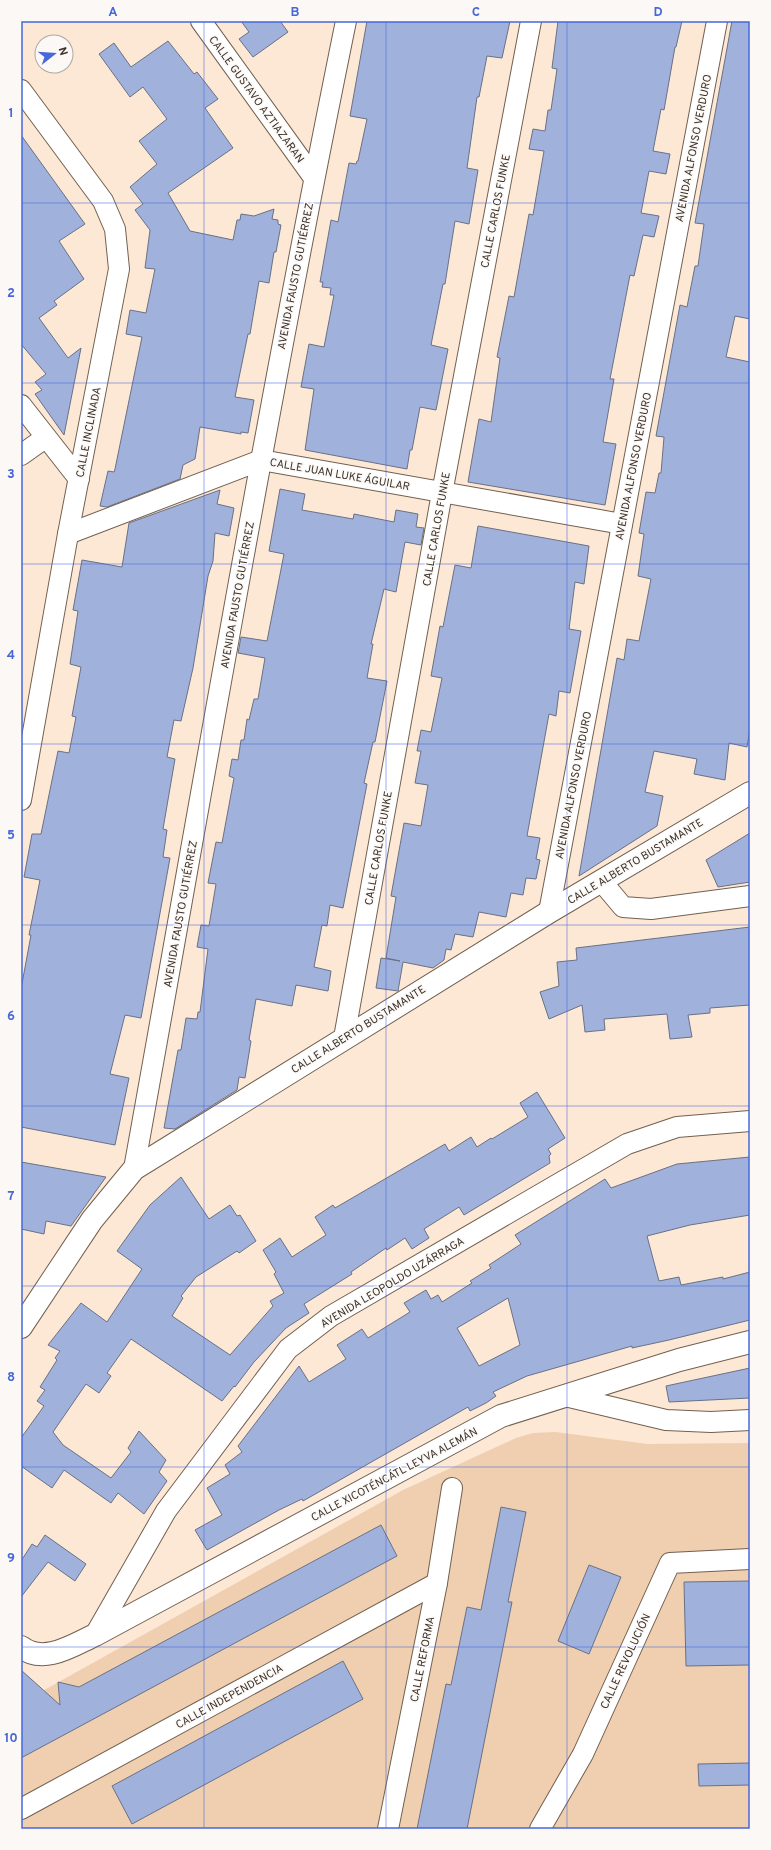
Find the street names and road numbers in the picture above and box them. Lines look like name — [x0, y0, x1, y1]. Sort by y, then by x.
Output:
street label: CALLE GUSTAVO AZTIAZARAN — [205, 33, 307, 166]
street label: AVENIDA ALFONSO VERDURO — [673, 73, 715, 223]
street label: CALLE CARLOS FUNKE — [478, 153, 514, 269]
street label: AVENIDA FAUSTO GUTIÉRREZ — [274, 201, 317, 351]
street label: CALLE INCLINADA — [73, 386, 105, 479]
street label: AVENIDA ALFONSO VERDURO — [613, 391, 655, 541]
street label: CALLE JUAN LUKE ÁGUILAR — [269, 455, 411, 494]
street label: CALLE CARLOS FUNKE — [420, 471, 454, 587]
street label: AVENIDA FAUSTO GUTIÉRREZ — [217, 520, 258, 670]
street label: AVENIDA ALFONSO VERDURO — [553, 710, 595, 860]
street label: CALLE CARLOS FUNKE — [362, 790, 396, 906]
street label: CALLE ALBERTO BUSTAMANTE — [565, 816, 706, 908]
street label: AVENIDA FAUSTO GUTIÉRREZ — [160, 839, 201, 989]
street label: CALLE ALBERTO BUSTAMANTE — [289, 983, 428, 1077]
street label: AVENIDA LEOPOLDO UZÁRRAGA — [318, 1233, 467, 1331]
street label: CALLE XICOTÉNCÁTL LEYVA ALEMÁN — [308, 1424, 480, 1525]
street label: CALLE REVOLUCIÓN — [597, 1611, 654, 1711]
street label: CALLE REFORMA — [408, 1615, 438, 1703]
street label: CALLE INDEPENDENCIA — [173, 1661, 286, 1732]

